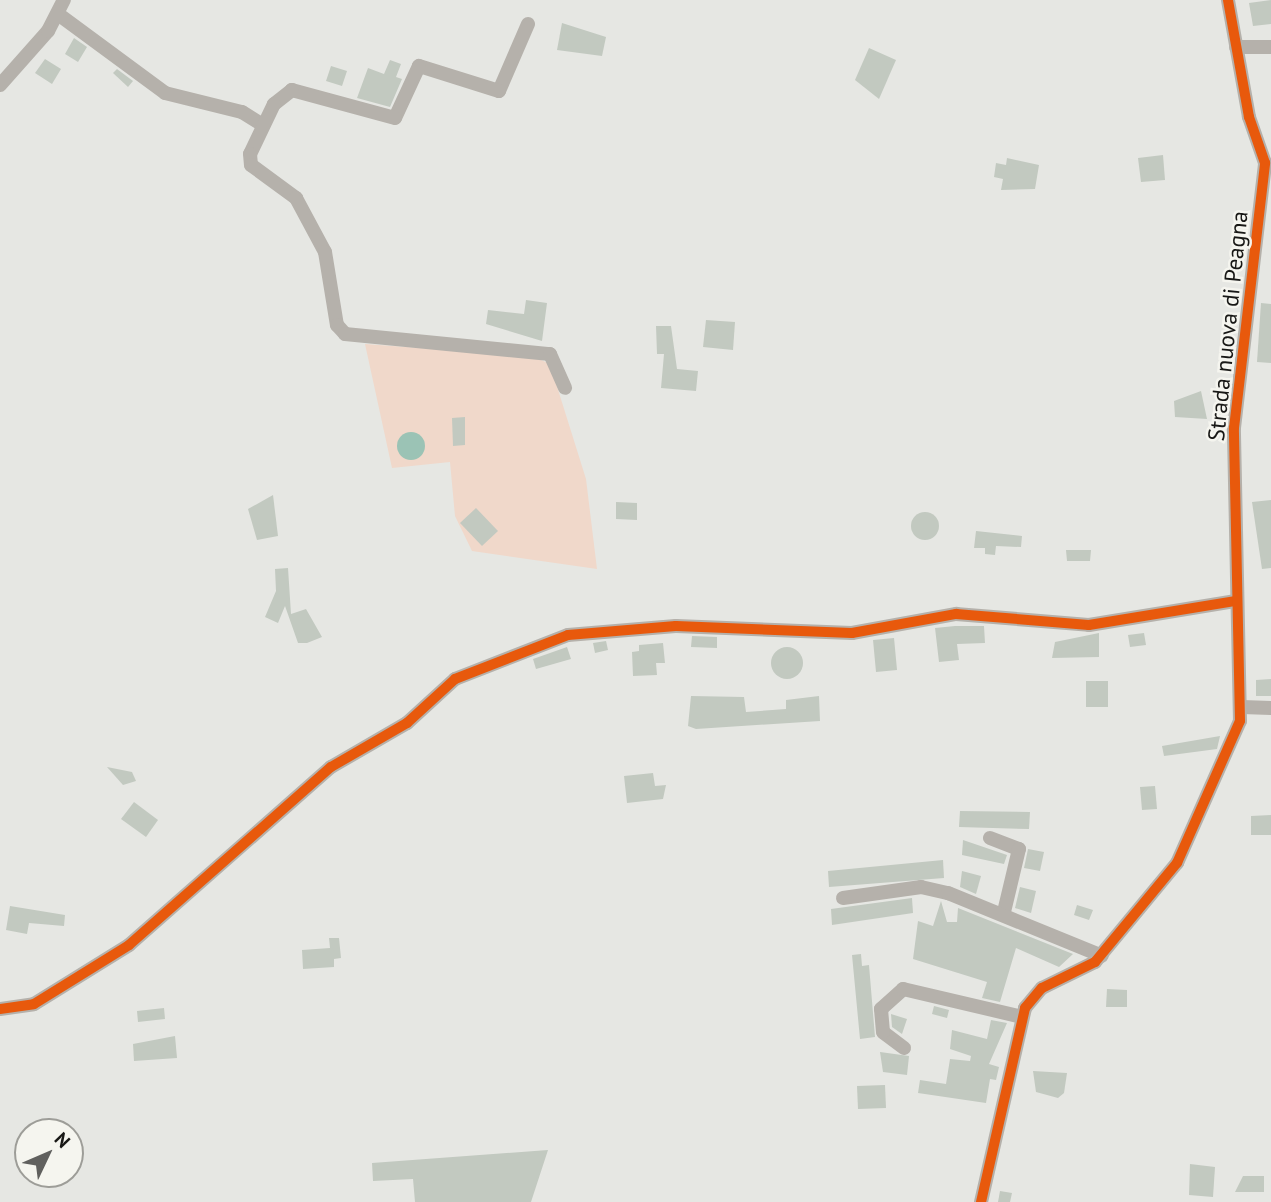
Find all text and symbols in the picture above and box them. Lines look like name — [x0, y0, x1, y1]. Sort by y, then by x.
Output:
street label: Strada nuova di Peagna — [1202, 210, 1254, 442]
north arrow — [14, 1118, 84, 1188]
text: N — [50, 1127, 76, 1153]

